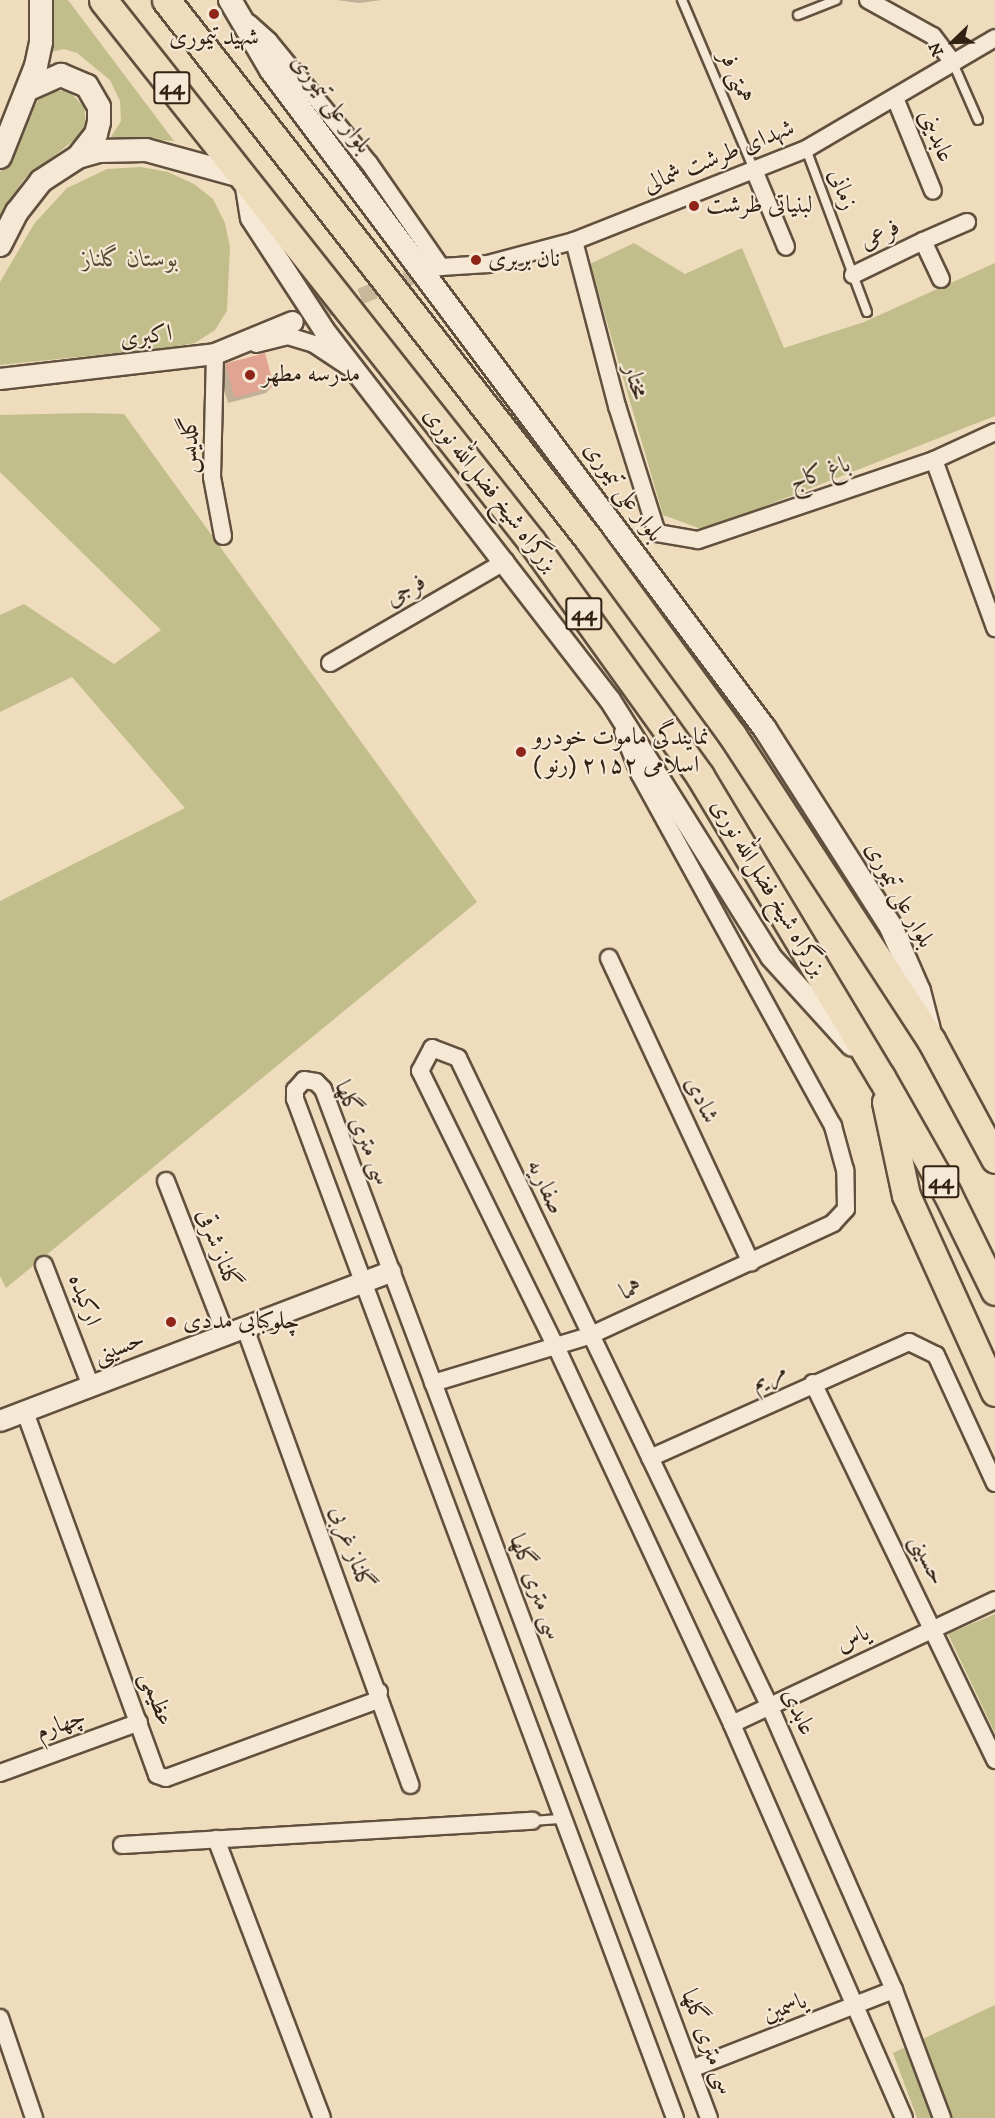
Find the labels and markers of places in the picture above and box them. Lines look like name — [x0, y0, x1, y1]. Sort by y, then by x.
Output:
marker: شهید تیموری — [207, 7, 221, 21]
place label: شهید تیموری — [169, 24, 259, 52]
place label: لبنیاتی طرشت — [706, 192, 813, 220]
marker: لبنیاتی طرشت — [687, 199, 701, 213]
place label: نان بربری — [488, 246, 560, 274]
marker: نان بربری — [469, 253, 483, 267]
place label: مدرسه مطهر — [262, 361, 360, 389]
marker: مدرسه مطهر — [243, 368, 257, 382]
place label: نمایندگی ماموت خودرو ( رنو) اسلامی ۲۱۵۲ — [533, 724, 709, 780]
marker: نمایندگی ماموت خودرو ( رنو) اسلامی ۲۱۵۲ — [514, 745, 528, 759]
place label: چلوکبابی مددی — [183, 1308, 299, 1336]
marker: چلوکبابی مددی — [164, 1315, 178, 1329]

